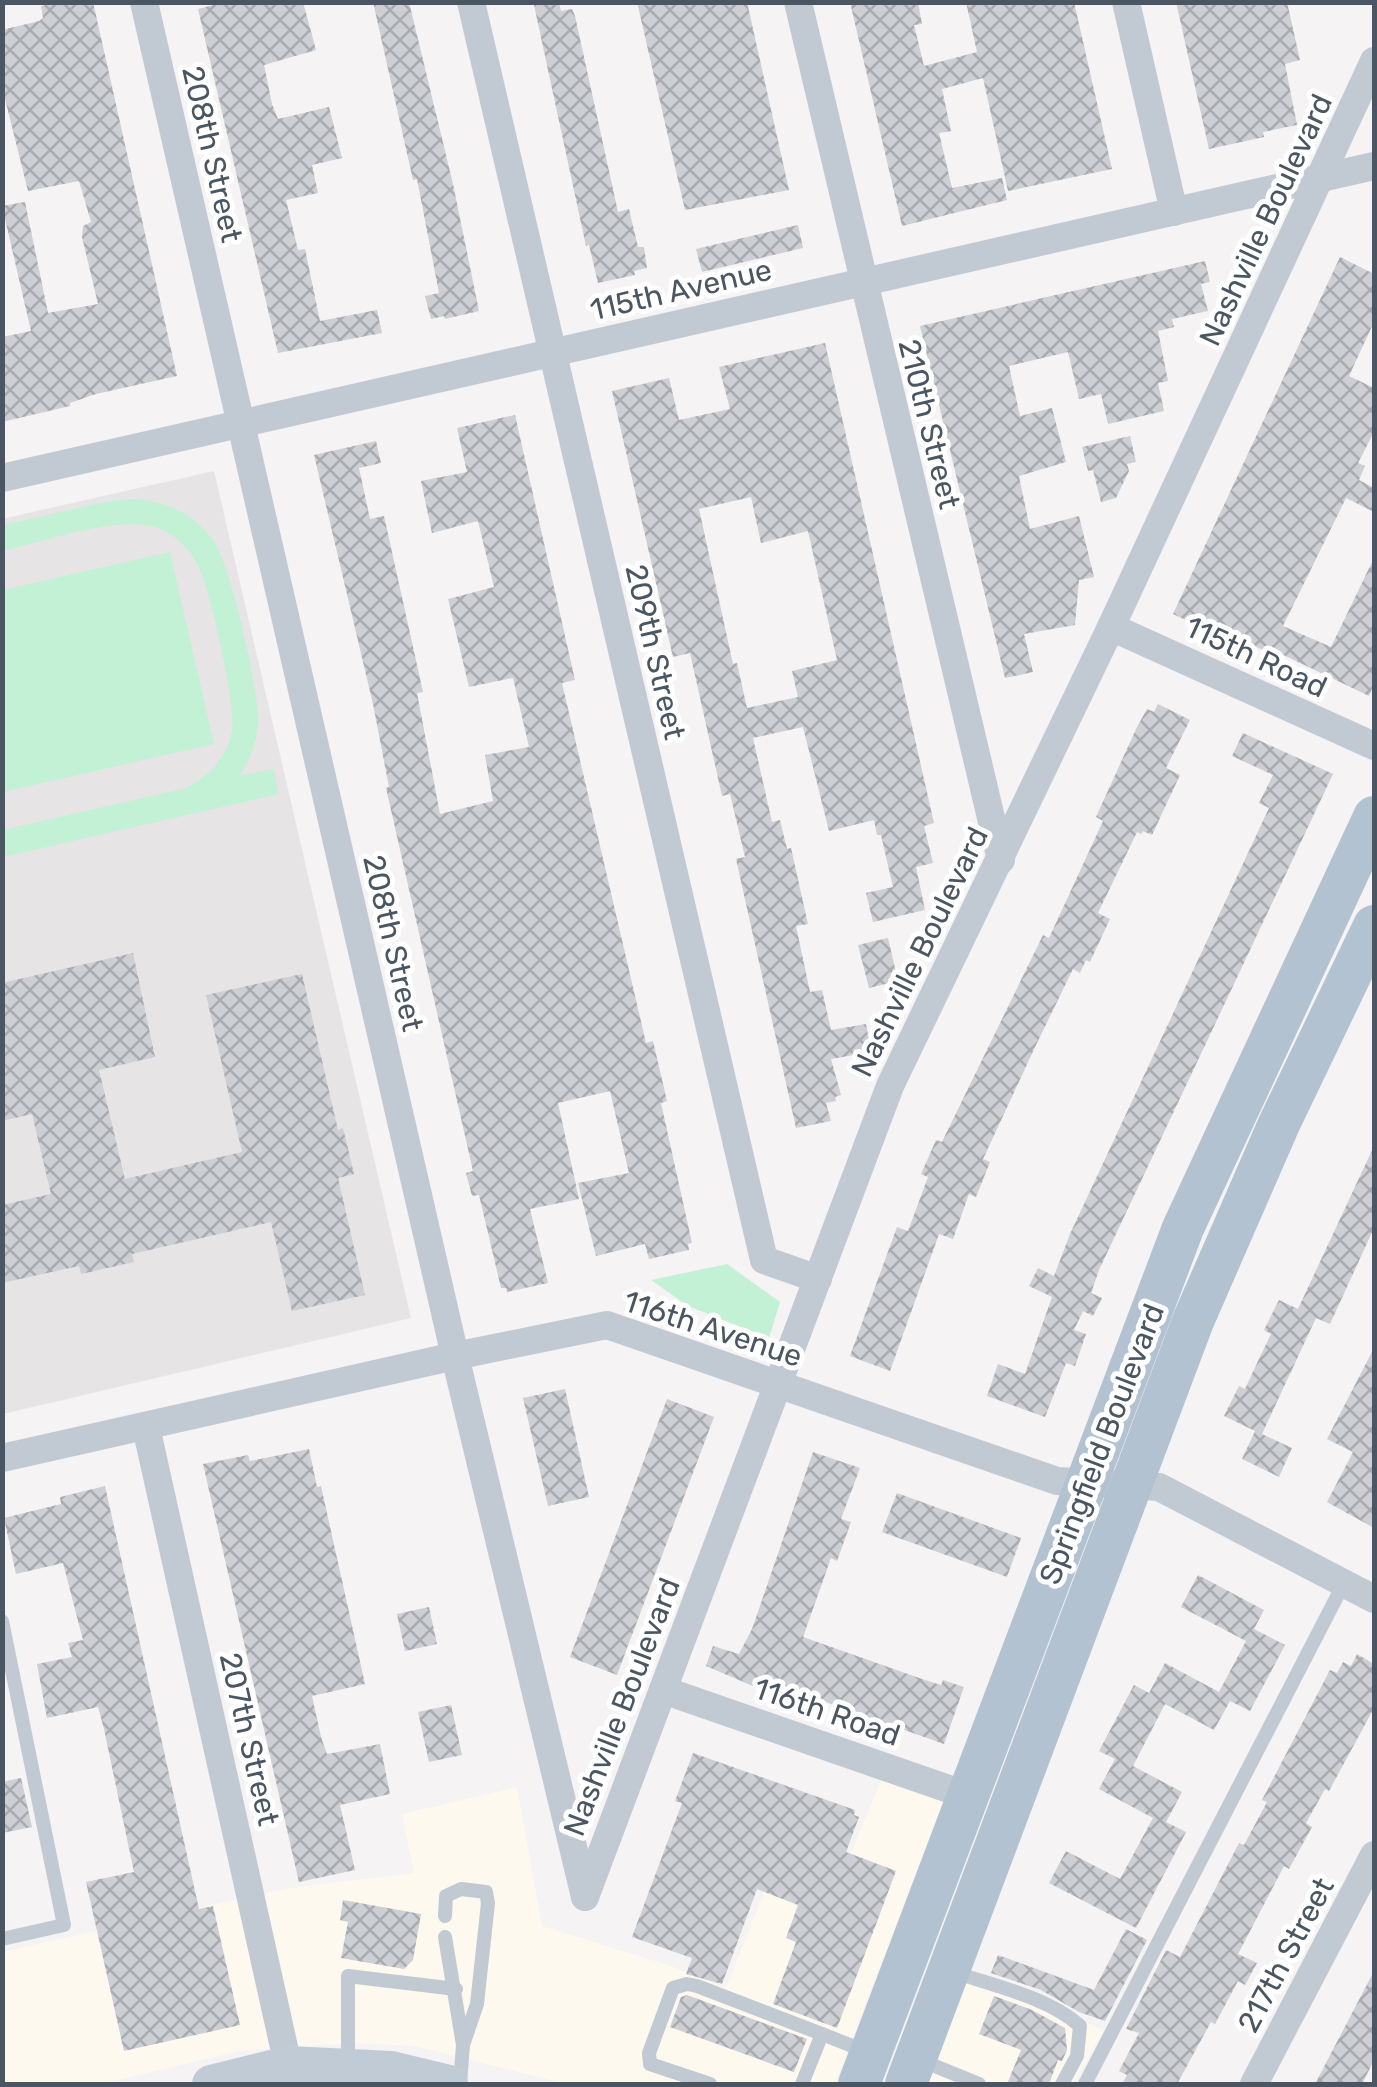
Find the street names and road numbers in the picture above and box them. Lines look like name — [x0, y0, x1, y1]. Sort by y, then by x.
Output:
street label: 208th Street — [174, 62, 250, 246]
street label: Nashville Boulevard — [1192, 88, 1340, 352]
street label: 115th Avenue — [587, 252, 775, 328]
street label: 210th Street — [891, 335, 968, 513]
street label: 209th Street — [617, 561, 693, 743]
street label: 115th Road — [1180, 609, 1332, 705]
street label: Nashville Boulevard — [844, 821, 996, 1083]
street label: 208th Street — [355, 851, 431, 1035]
street label: 116th Avenue — [619, 1283, 807, 1375]
street label: Springfield Boulevard — [1032, 1299, 1172, 1589]
street label: Nashville Boulevard — [556, 1573, 688, 1841]
street label: 207th Street — [212, 1649, 286, 1829]
street label: 116th Road — [749, 1670, 905, 1754]
street label: 217th Street — [1230, 1871, 1342, 2038]

